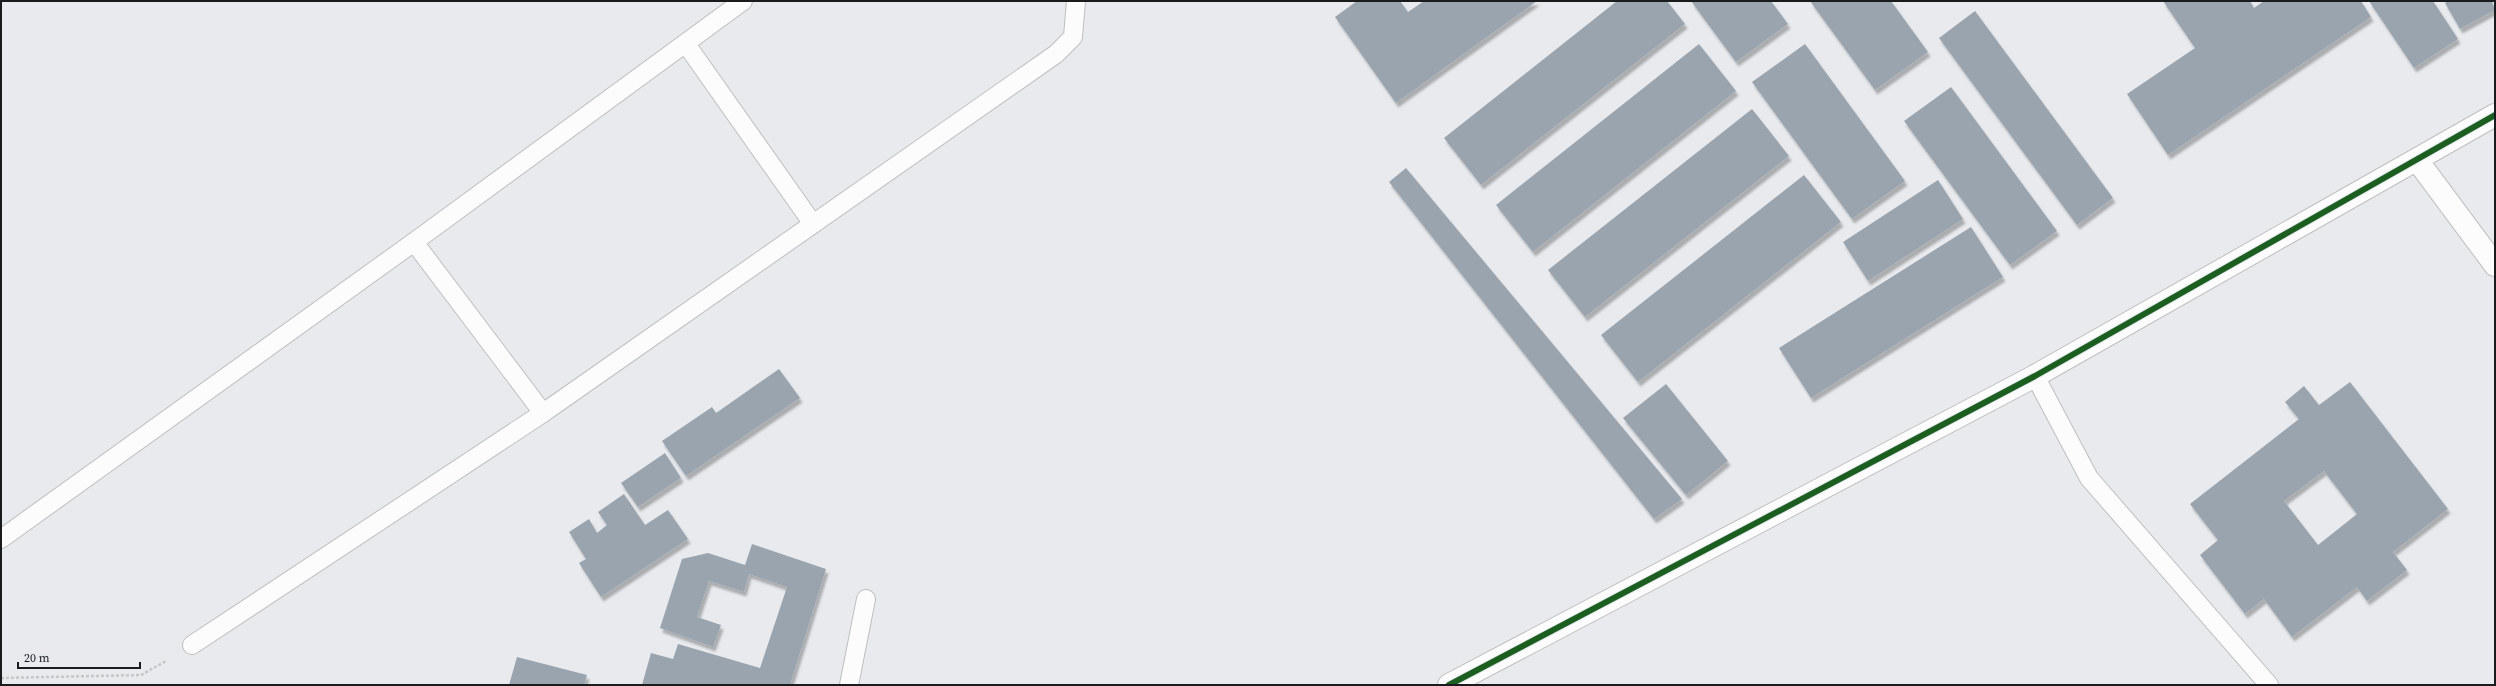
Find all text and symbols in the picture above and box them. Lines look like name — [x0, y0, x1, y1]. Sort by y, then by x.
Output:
scale bar — [18, 644, 140, 670]
text: 20 m — [24, 650, 50, 666]

